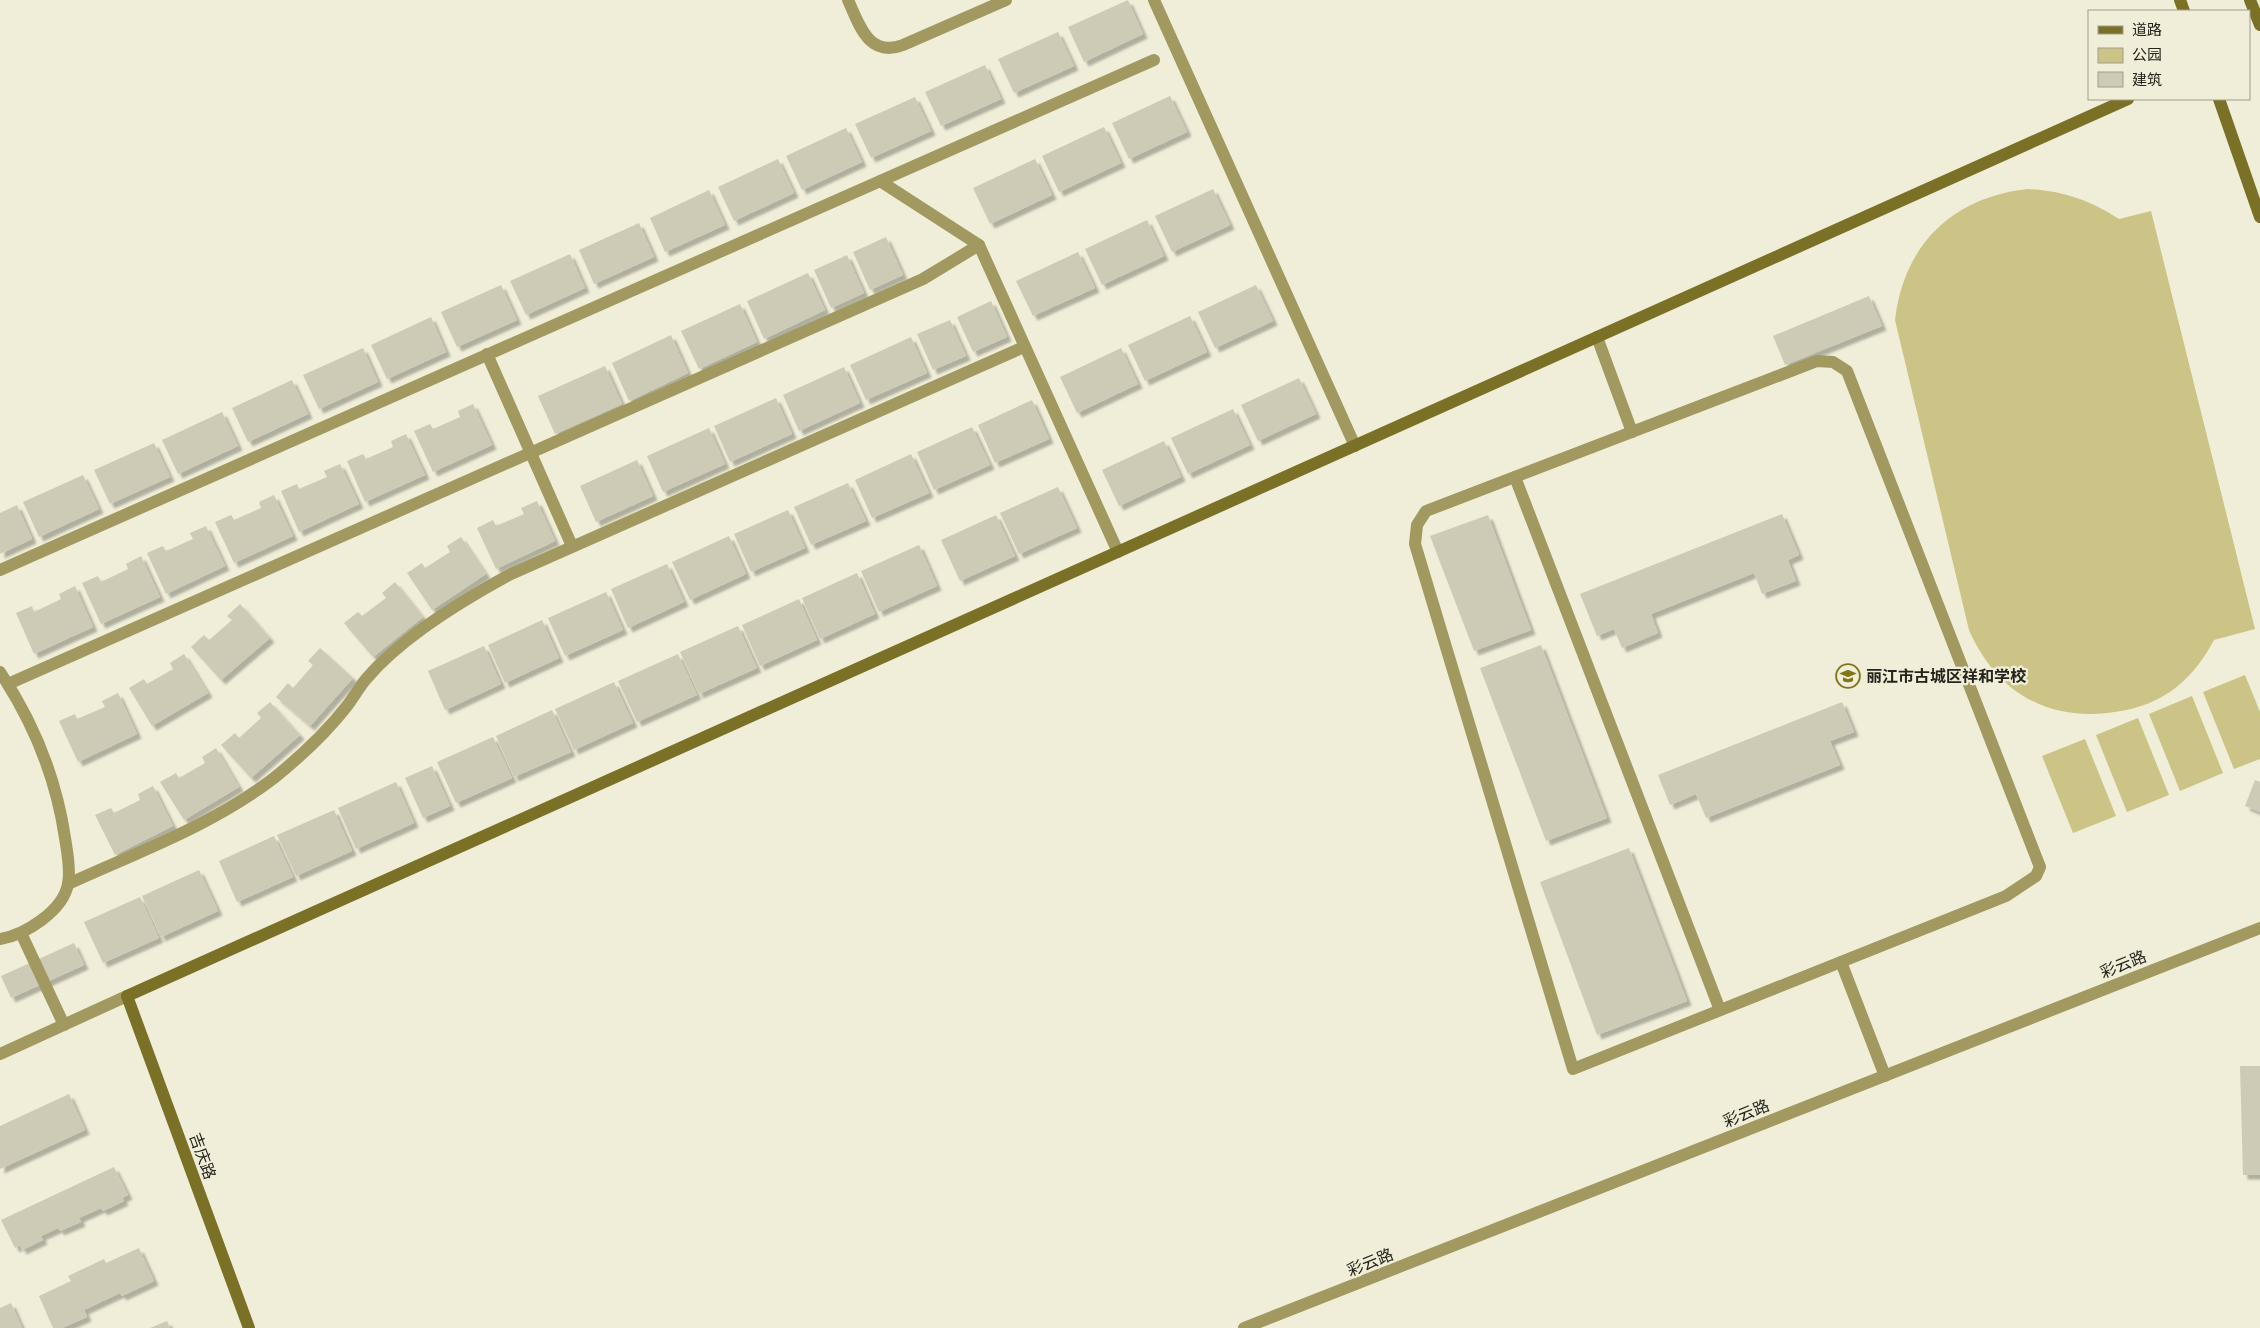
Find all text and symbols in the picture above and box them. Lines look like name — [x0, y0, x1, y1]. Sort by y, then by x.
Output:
legend — [2088, 10, 2250, 100]
text: 道路 — [2132, 19, 2162, 40]
text: 公园 — [2132, 44, 2162, 65]
text: 建筑 — [2132, 69, 2162, 90]
school or university icon: 丽江市古城区祥和学校 — [1835, 663, 1861, 689]
place label: 丽江市古城区祥和学校 — [1866, 665, 2027, 687]
street label: 彩云路 — [2097, 945, 2149, 983]
street label: 彩云路 — [1720, 1094, 1772, 1132]
street label: 吉庆路 — [184, 1130, 222, 1182]
street label: 彩云路 — [1344, 1243, 1396, 1281]

